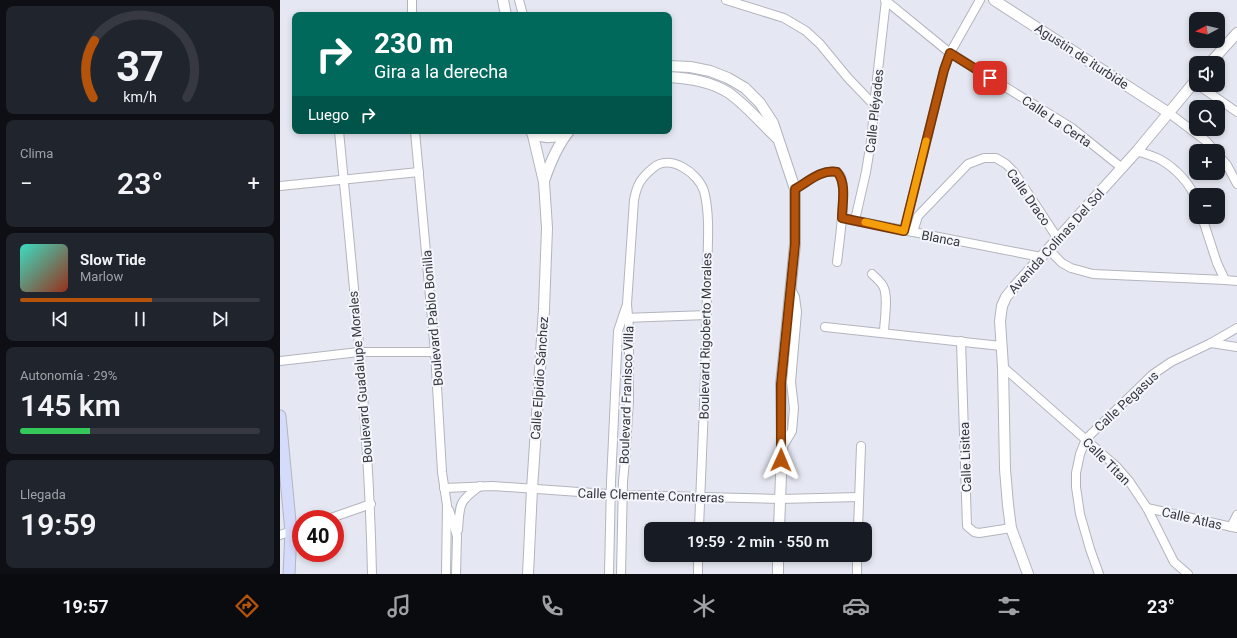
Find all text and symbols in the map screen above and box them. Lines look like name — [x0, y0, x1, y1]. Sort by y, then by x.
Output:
north arrow — [1189, 12, 1225, 48]
map controls — [1189, 12, 1225, 224]
street label: Agustin de iturbide — [1032, 21, 1131, 92]
text: 230 m — [374, 27, 453, 60]
icon: right — [308, 28, 360, 80]
text: 37 — [116, 42, 164, 91]
button: sound — [1189, 56, 1225, 92]
text: Gira a la derecha — [374, 61, 508, 82]
pin — [973, 61, 1007, 95]
icon: arrive — [979, 67, 1001, 89]
street label: Calle Pléyades — [863, 68, 886, 154]
text: km/h — [123, 88, 157, 104]
street label: Calle La Certa — [1019, 93, 1094, 150]
button: search — [1189, 100, 1225, 136]
icon: right — [357, 104, 379, 126]
text: Luego — [308, 106, 349, 124]
button: + — [1189, 144, 1225, 180]
text: Clima — [20, 146, 53, 161]
text: 23° — [117, 166, 163, 201]
street label: Calle Draco — [1004, 166, 1054, 229]
text: − — [20, 171, 33, 196]
text: + — [248, 171, 260, 196]
street label: Avenida Colinas Del Sol — [1005, 186, 1107, 297]
button: − — [1189, 188, 1225, 224]
street label: Blanca — [920, 227, 962, 250]
street label: Boulevard Pablo Bonilla — [419, 249, 446, 387]
text: Slow Tide — [80, 251, 146, 269]
street label: Boulevard Rigoberto Morales — [697, 252, 714, 420]
text: Marlow — [80, 269, 123, 284]
street label: Boulevard Guadalupe Morales — [345, 290, 375, 464]
icon: previous — [49, 308, 71, 330]
icon: pause — [129, 308, 151, 330]
icon: next — [209, 308, 231, 330]
street label: Calle Elpidio Sánchez — [528, 315, 551, 440]
street label: Boulevard Franisco Villa — [617, 326, 636, 464]
text: Autonomía · 29% — [20, 368, 117, 383]
street label: Calle Pegasus — [1091, 368, 1162, 435]
text: 145 km — [20, 388, 121, 423]
street label: Calle Lisitea — [957, 422, 974, 492]
street label: Calle Titan — [1080, 434, 1134, 488]
position arrow — [760, 439, 802, 481]
street label: Calle Clemente Contreras — [577, 485, 725, 506]
text: Llegada — [20, 487, 66, 502]
street label: Calle Atlas — [1160, 504, 1224, 533]
text: 19:59 — [20, 507, 97, 542]
speed limit sign: 40 — [292, 510, 344, 562]
text: 19:59 · 2 min · 550 m — [687, 533, 829, 551]
icon: directions — [233, 592, 261, 620]
icon: music — [385, 592, 413, 620]
icon: phone — [538, 592, 566, 620]
icon: climate — [690, 592, 718, 620]
icon: car — [842, 592, 870, 620]
icon: filters — [995, 592, 1023, 620]
text: 19:57 — [62, 596, 109, 617]
text: 23° — [1147, 596, 1175, 617]

